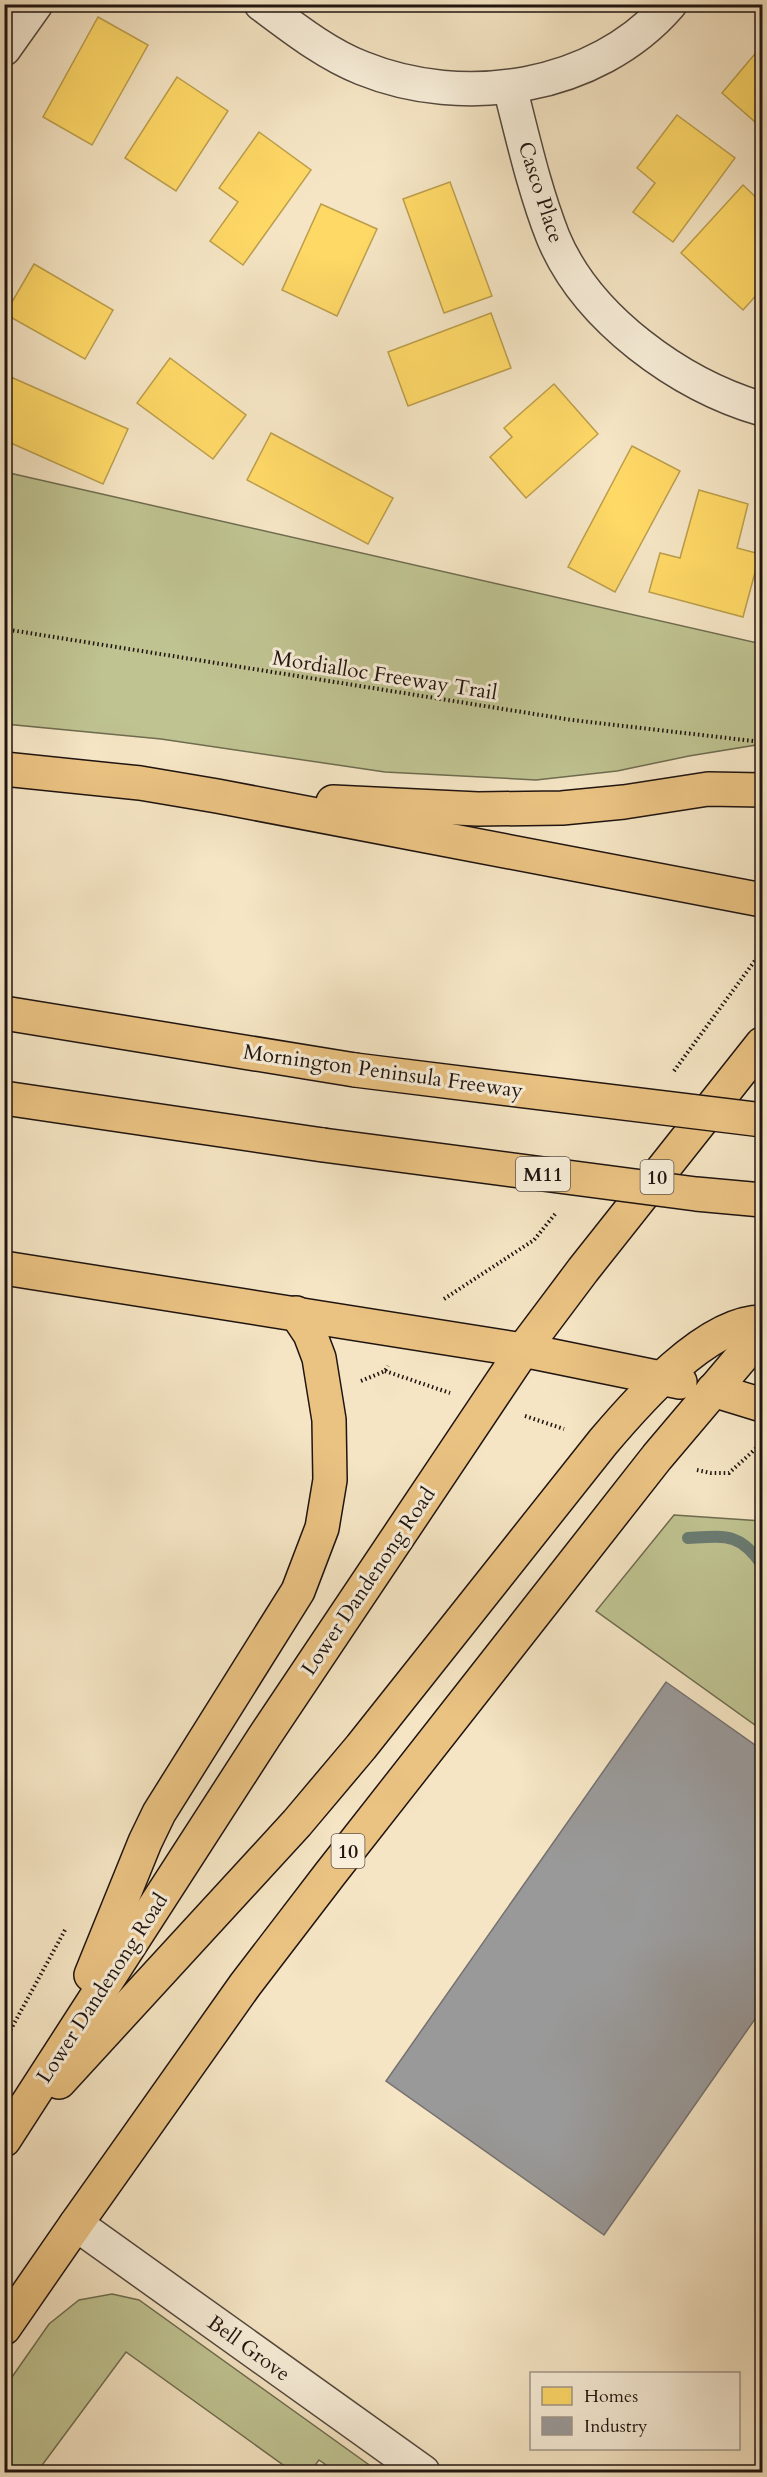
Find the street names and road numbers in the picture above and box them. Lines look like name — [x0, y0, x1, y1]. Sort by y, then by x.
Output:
street label: Casco Place — [511, 138, 570, 246]
street label: Mordialloc Freeway Trail — [271, 643, 499, 708]
street label: Mornington Peninsula Freeway — [241, 1038, 525, 1105]
road number: M11 — [516, 1157, 570, 1191]
road number: 10 — [640, 1160, 674, 1194]
street label: Lower Dandenong Road — [295, 1481, 442, 1681]
road number: 10 — [332, 1834, 364, 1868]
street label: Lower Dandenong Road — [30, 1888, 175, 2089]
street label: Bell Grove — [201, 2308, 296, 2388]

